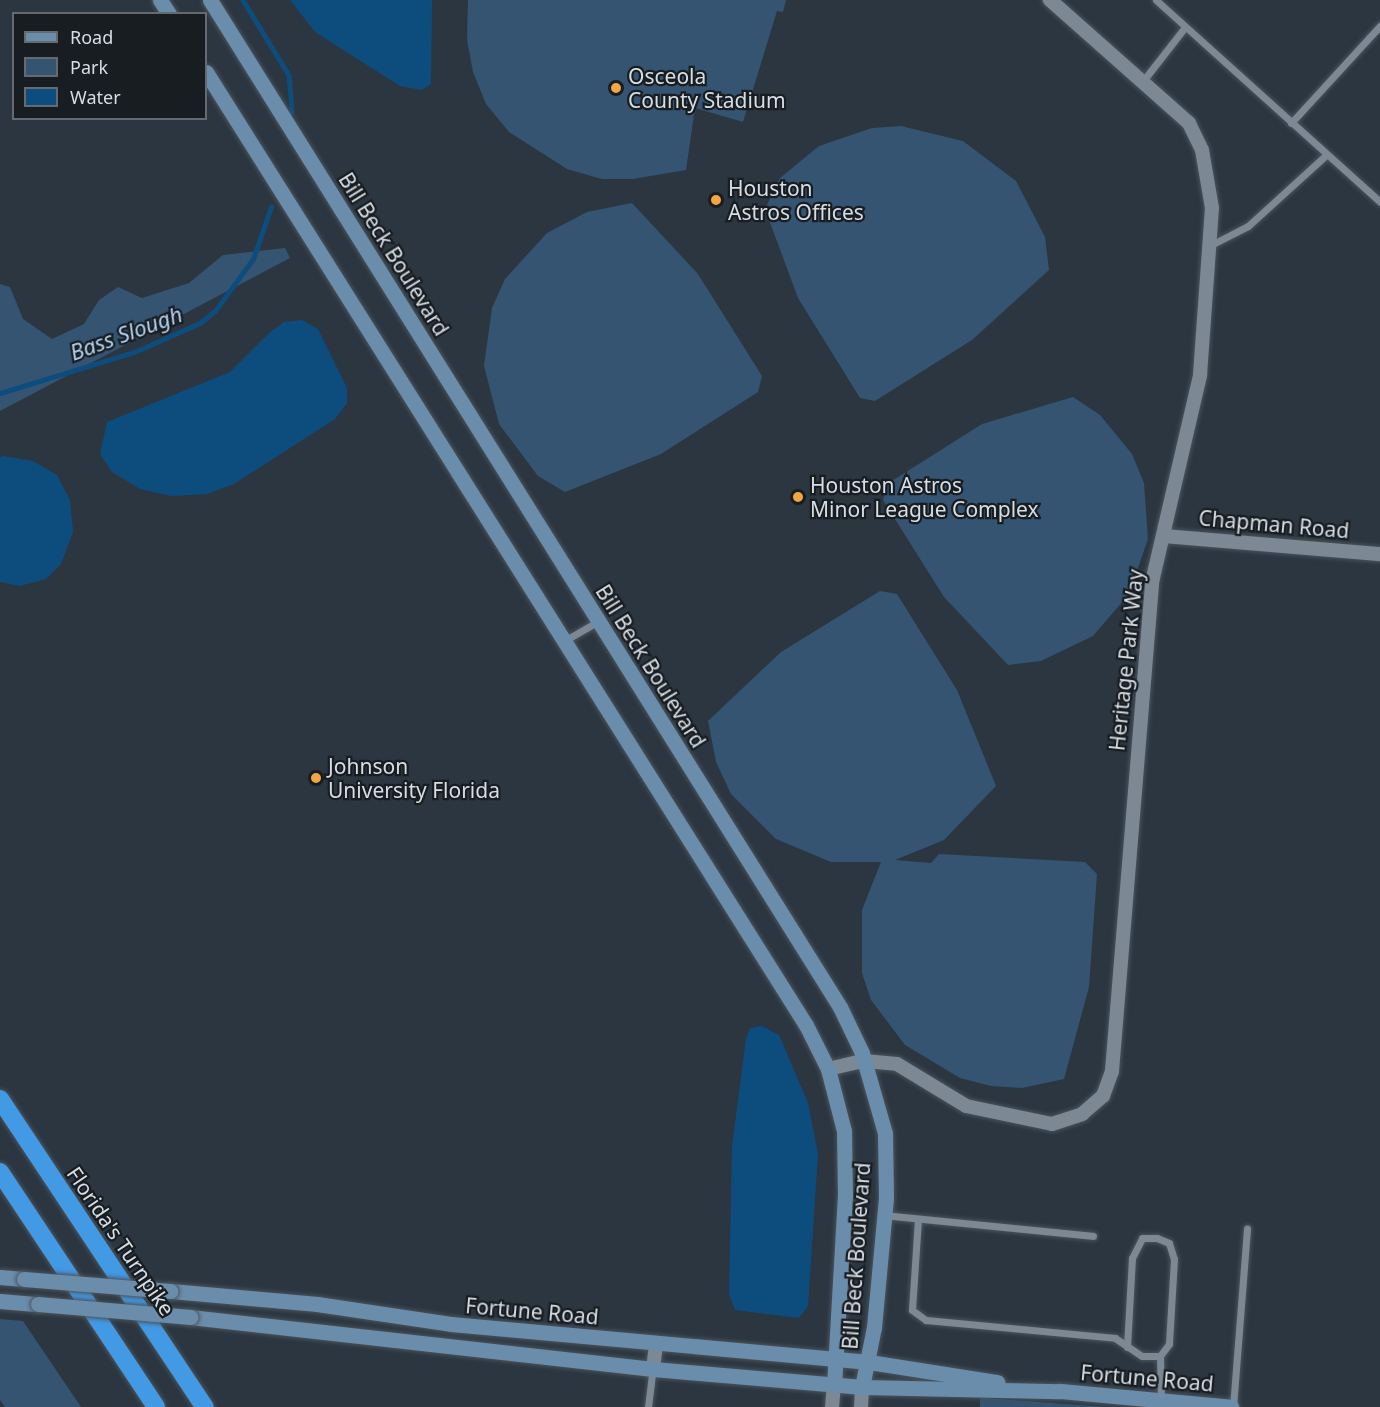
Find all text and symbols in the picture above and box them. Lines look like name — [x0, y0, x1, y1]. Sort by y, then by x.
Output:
legend — [12, 12, 207, 120]
text: Road — [70, 25, 113, 49]
text: Park — [70, 55, 108, 79]
place label: Osceola County Stadium — [628, 63, 786, 113]
marker: Osceola County Stadium — [609, 81, 623, 95]
text: Water — [70, 85, 121, 109]
street label: Bill Beck Boulevard — [334, 168, 454, 340]
place label: Houston Astros Offices — [728, 175, 864, 225]
marker: Houston Astros Offices — [709, 193, 723, 207]
water label: Bass Slough — [66, 300, 186, 366]
place label: Houston Astros Minor League Complex — [810, 472, 1039, 522]
marker: Houston Astros Minor League Complex — [791, 490, 805, 504]
street label: Chapman Road — [1198, 505, 1350, 543]
street label: Heritage Park Way — [1104, 568, 1148, 752]
street label: Bill Beck Boulevard — [591, 580, 711, 752]
place label: Johnson University Florida — [328, 753, 500, 803]
marker: Johnson University Florida — [309, 771, 323, 785]
street label: Florida's Turnpike — [62, 1162, 180, 1320]
street label: Bill Beck Boulevard — [837, 1162, 875, 1350]
street label: Fortune Road — [464, 1293, 600, 1329]
street label: Fortune Road — [1079, 1360, 1215, 1396]

